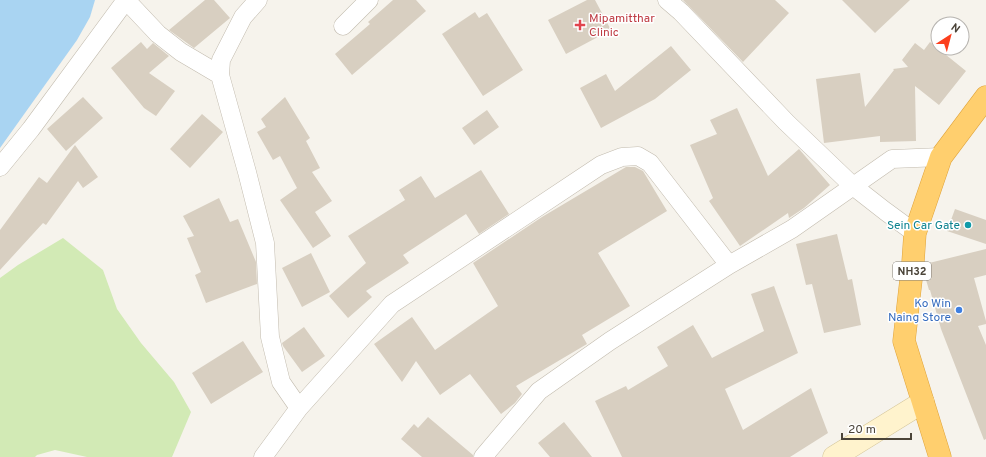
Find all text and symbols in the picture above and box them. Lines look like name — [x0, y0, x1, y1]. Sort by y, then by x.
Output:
place label: Mipamitthar Clinic — [589, 11, 655, 41]
north arrow — [930, 16, 970, 56]
marker: Mipamitthar Clinic — [574, 19, 586, 31]
text: N — [948, 21, 963, 37]
place label: Sein Car Gate — [887, 218, 960, 234]
marker: Sein Car Gate — [963, 220, 973, 230]
road number: NH32 — [893, 262, 931, 280]
place label: Ko Win Naing Store — [888, 296, 951, 326]
marker: Ko Win Naing Store — [954, 305, 964, 315]
scale bar — [842, 415, 911, 441]
text: 20 m — [848, 422, 876, 438]

